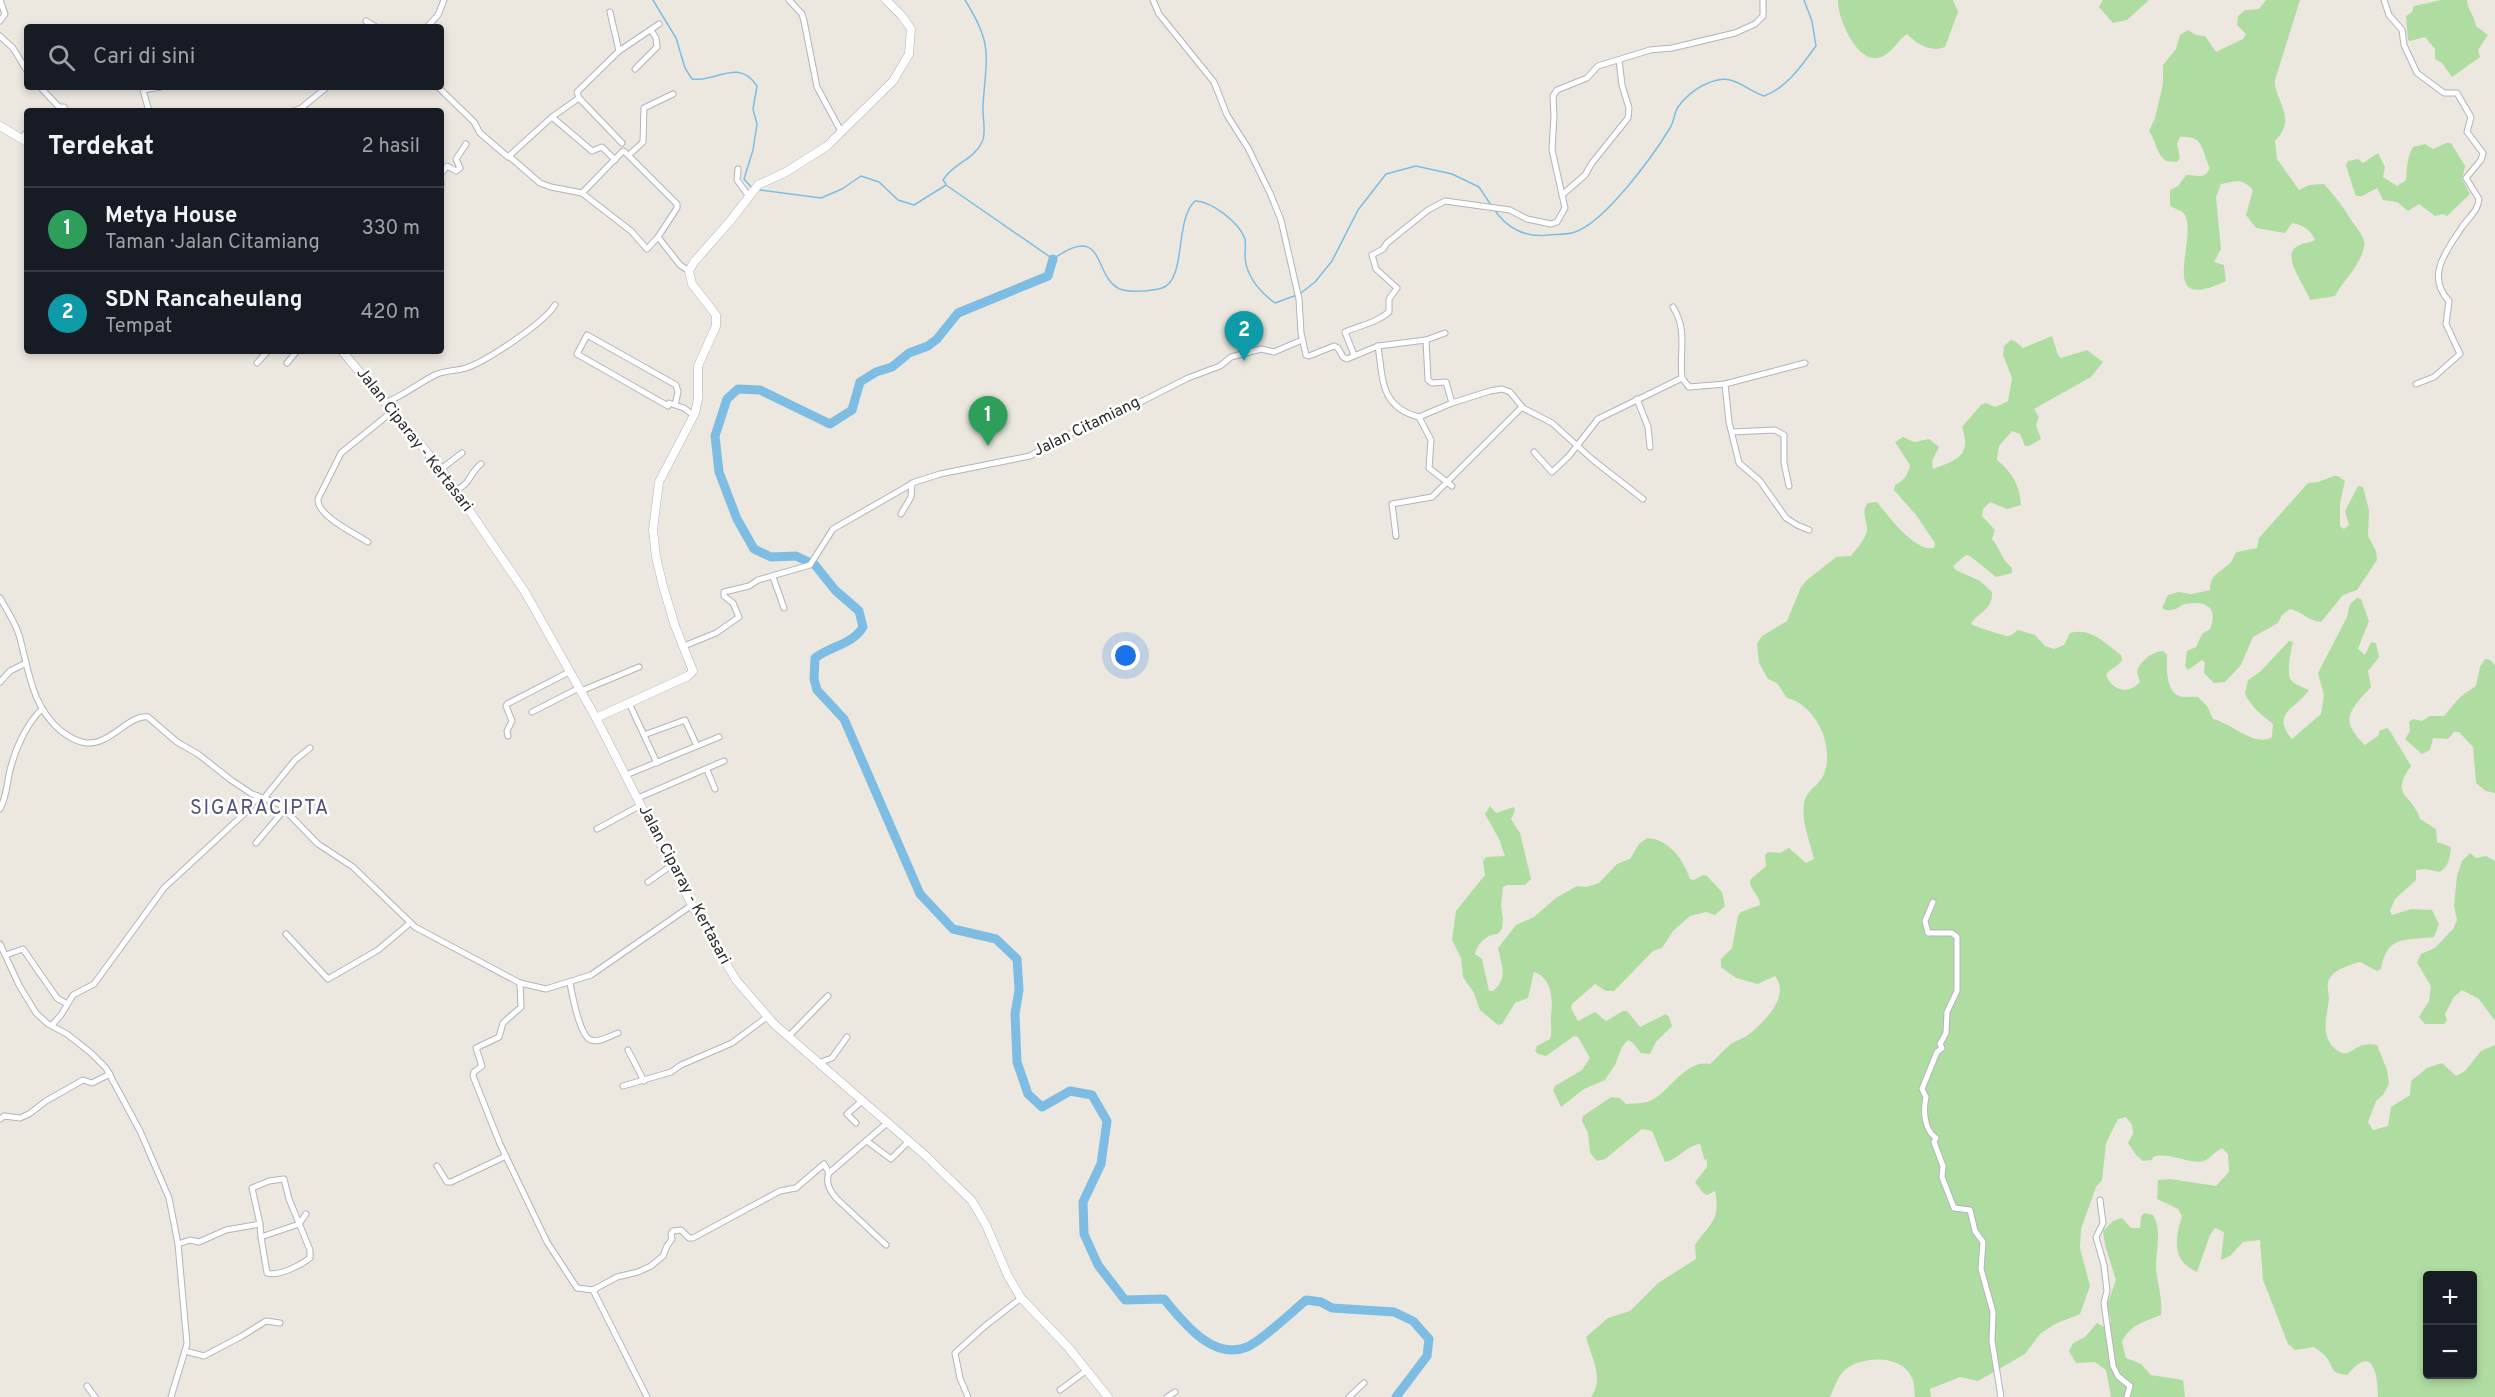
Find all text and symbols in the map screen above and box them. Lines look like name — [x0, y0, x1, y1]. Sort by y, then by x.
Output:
search box — [24, 24, 444, 90]
icon: search — [45, 41, 78, 74]
text: Cari di sini — [93, 44, 195, 71]
text: Terdekat — [48, 131, 154, 164]
text: 2 hasil — [361, 134, 420, 160]
text: Metya House — [105, 203, 237, 230]
text: 1 — [64, 216, 72, 242]
text: 330 m — [362, 216, 420, 242]
text: Taman · Jalan Citamiang — [105, 230, 320, 256]
text: SDN Rancaheulang — [105, 287, 303, 314]
text: 2 — [61, 300, 74, 326]
text: 420 m — [361, 300, 420, 326]
pin: 2 — [1224, 312, 1264, 361]
text: Tempat — [105, 314, 172, 340]
street label: Jalan Ciparay - Kertasari — [351, 364, 477, 516]
street label: Jalan Citamiang — [1030, 393, 1144, 461]
pin: 1 — [968, 396, 1008, 446]
your location — [1111, 641, 1140, 670]
district label: SIGARACIPTA — [190, 796, 330, 822]
street label: Jalan Ciparay - Kertasari — [633, 802, 735, 968]
map controls — [2423, 1271, 2477, 1379]
button: + — [2423, 1271, 2477, 1325]
button: − — [2423, 1325, 2477, 1379]

